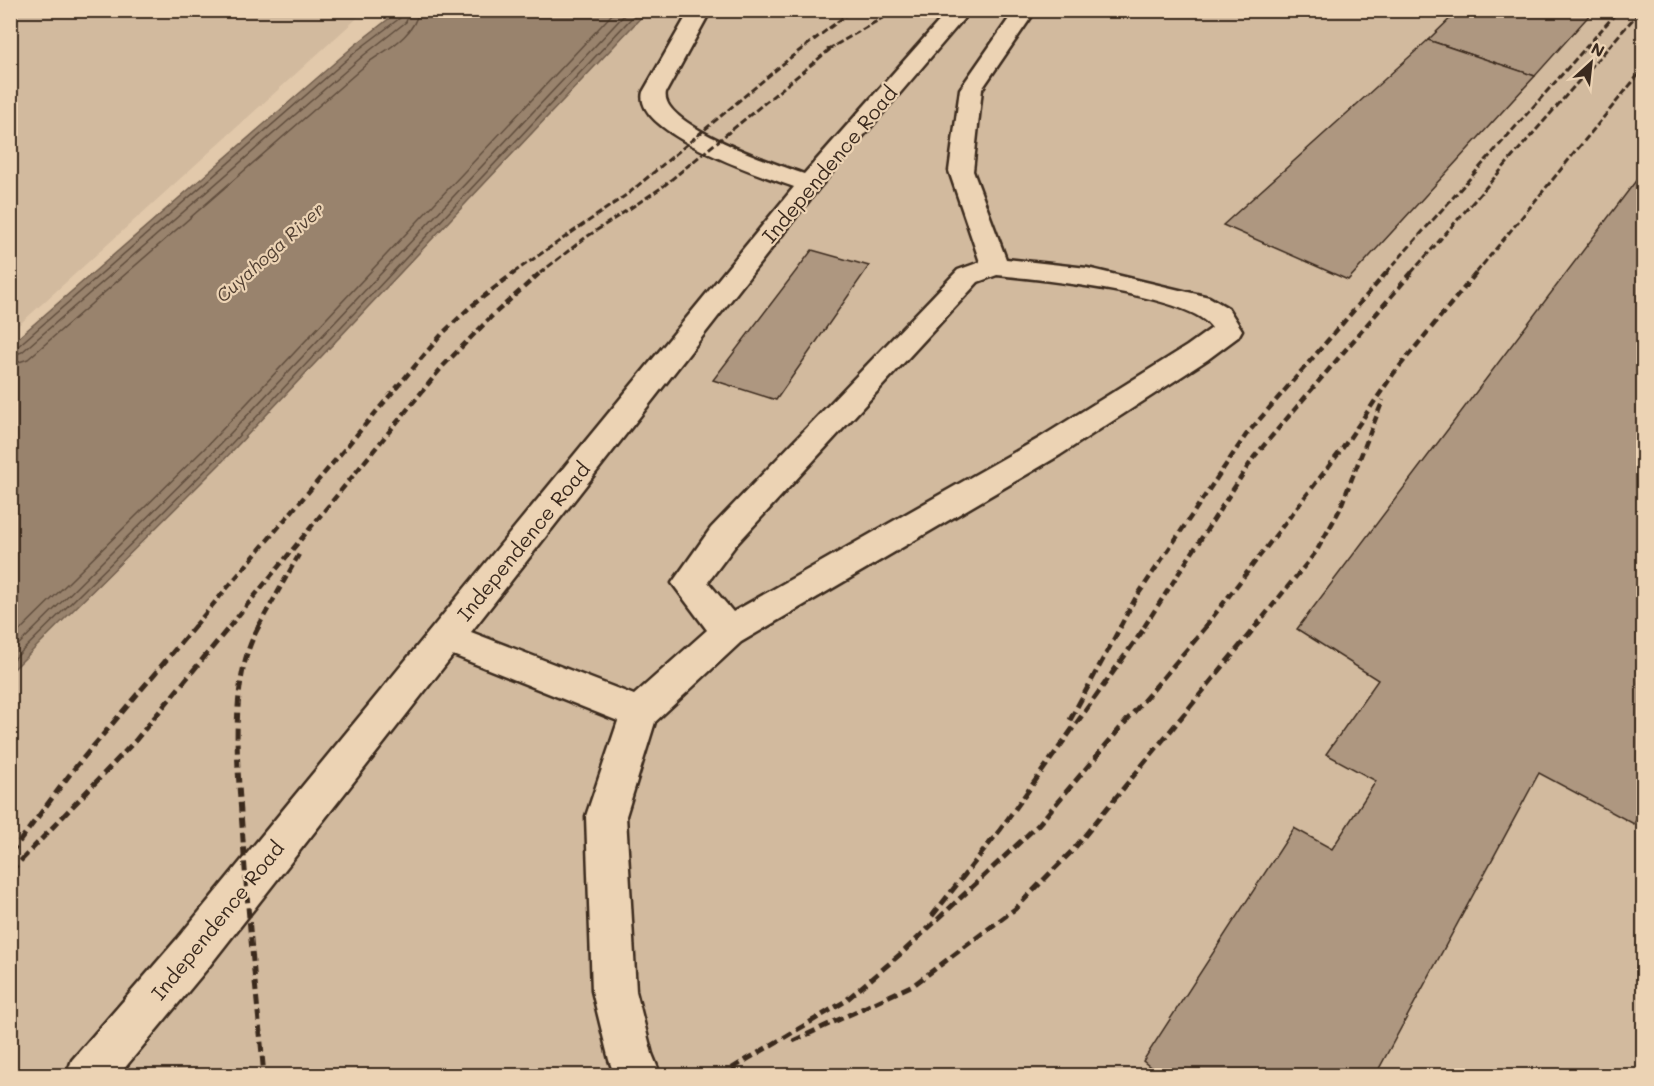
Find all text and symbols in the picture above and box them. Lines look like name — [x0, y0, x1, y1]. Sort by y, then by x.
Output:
north arrow — [1561, 33, 1621, 93]
text: N — [1588, 37, 1608, 61]
street label: Independence Road — [756, 80, 902, 248]
water label: Cuyahoga River — [211, 197, 329, 307]
street label: Independence Road — [451, 456, 595, 626]
street label: Independence Road — [145, 835, 289, 1005]

